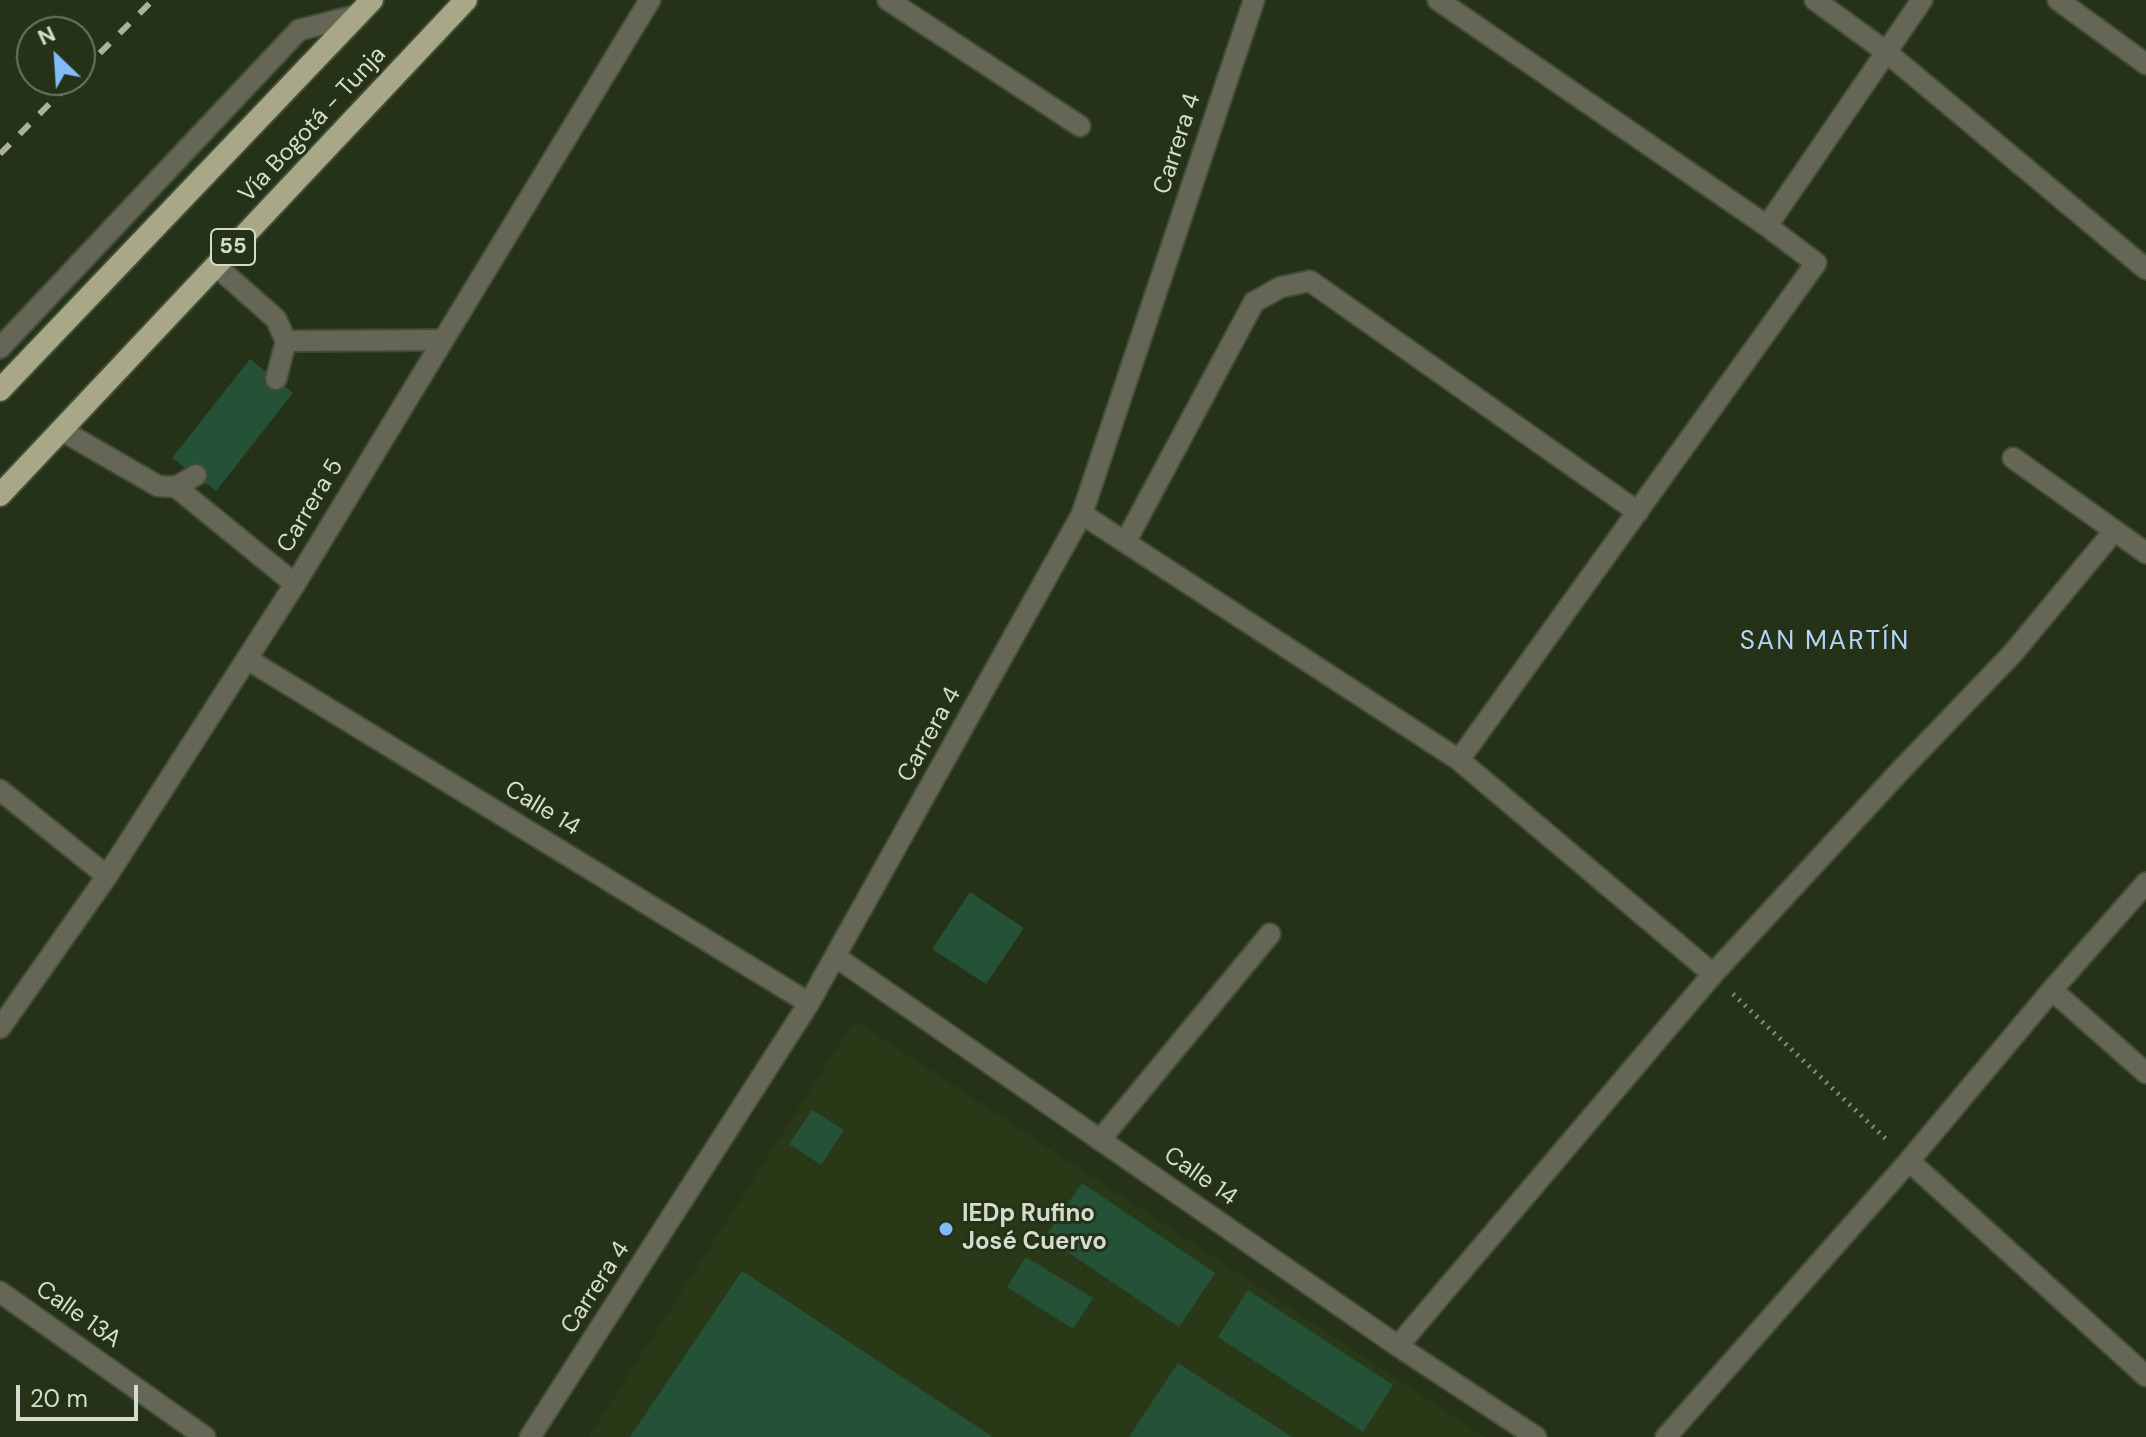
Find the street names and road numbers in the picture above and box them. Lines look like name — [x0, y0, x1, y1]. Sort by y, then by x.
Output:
street label: Vía Bogotá - Tunja — [233, 41, 393, 209]
street label: Carrera 4 — [1148, 90, 1208, 198]
road number: 55 — [211, 229, 255, 265]
street label: Carrera 5 — [272, 454, 350, 558]
street label: Carrera 4 — [892, 683, 968, 787]
street label: Calle 14 — [499, 775, 585, 843]
street label: Calle 14 — [1158, 1141, 1242, 1213]
street label: Carrera 4 — [556, 1237, 636, 1339]
street label: Calle 13A — [30, 1275, 126, 1355]

